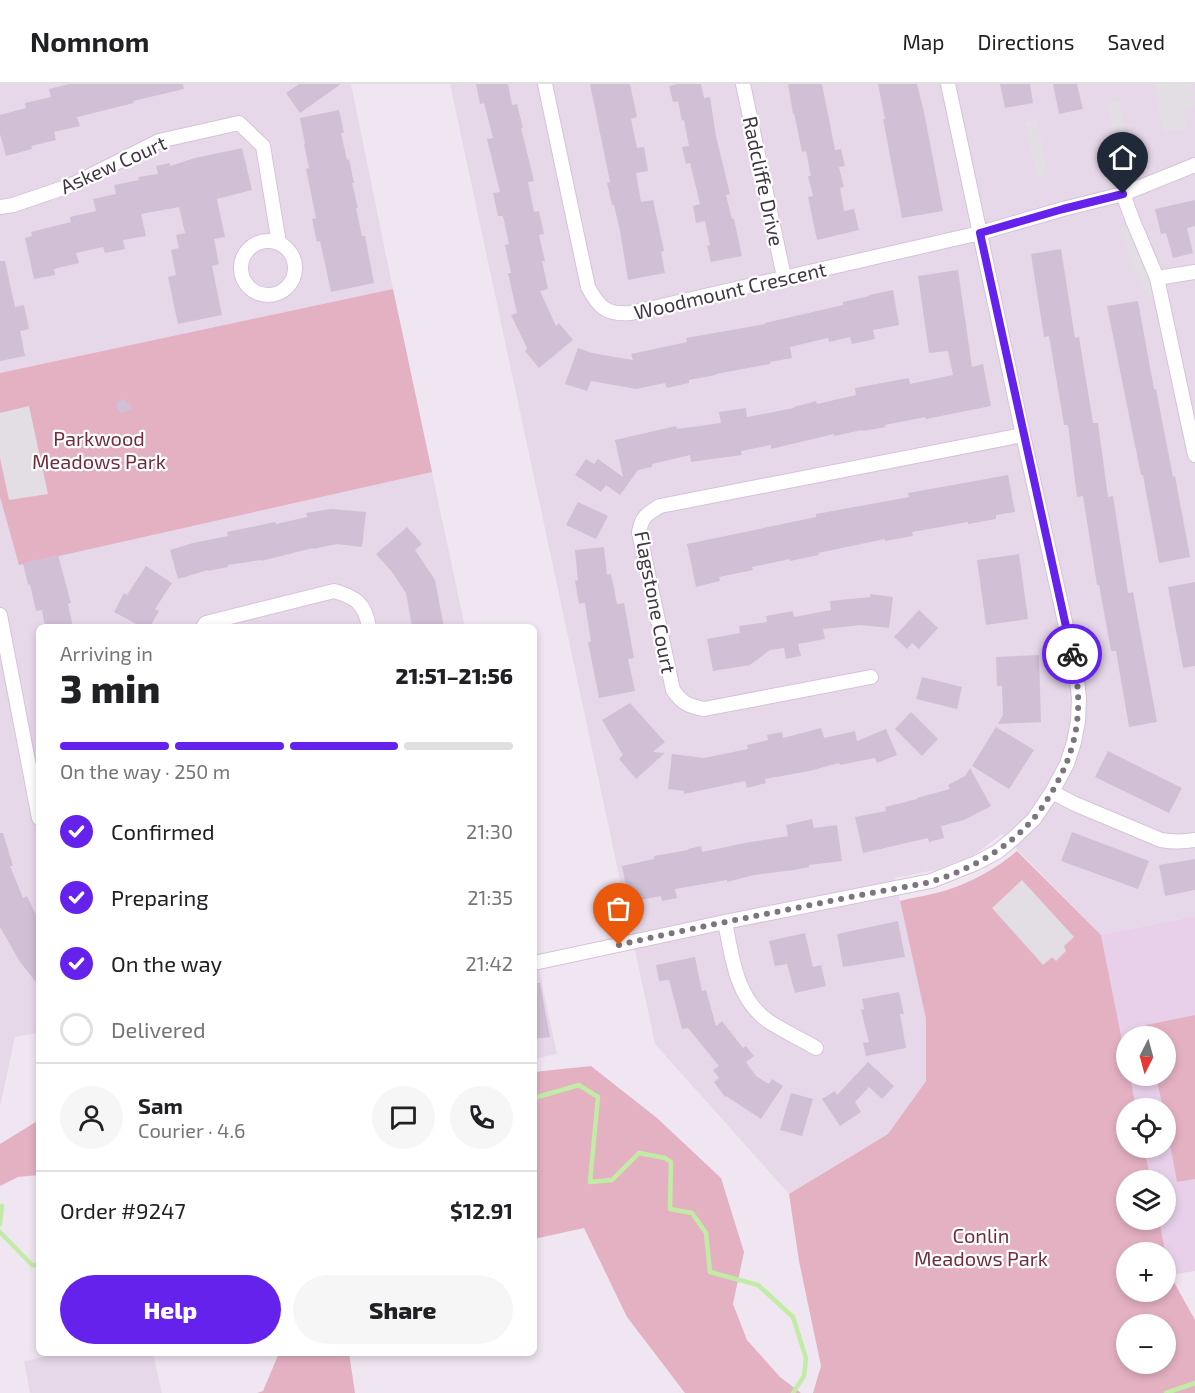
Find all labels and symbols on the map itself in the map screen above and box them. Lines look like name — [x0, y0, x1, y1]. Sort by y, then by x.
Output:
street label: Radcliffe Drive — [739, 114, 789, 248]
street label: Askew Court — [56, 130, 170, 198]
pin — [1097, 132, 1148, 194]
street label: Woodmount Crescent — [632, 256, 829, 324]
park label: Parkwood Meadows Park — [32, 426, 166, 473]
street label: Flagstone Court — [630, 529, 682, 676]
courier — [1042, 624, 1102, 684]
pin — [593, 883, 644, 945]
north arrow — [1116, 1026, 1176, 1086]
park label: Conlin Meadows Park — [914, 1223, 1048, 1270]

